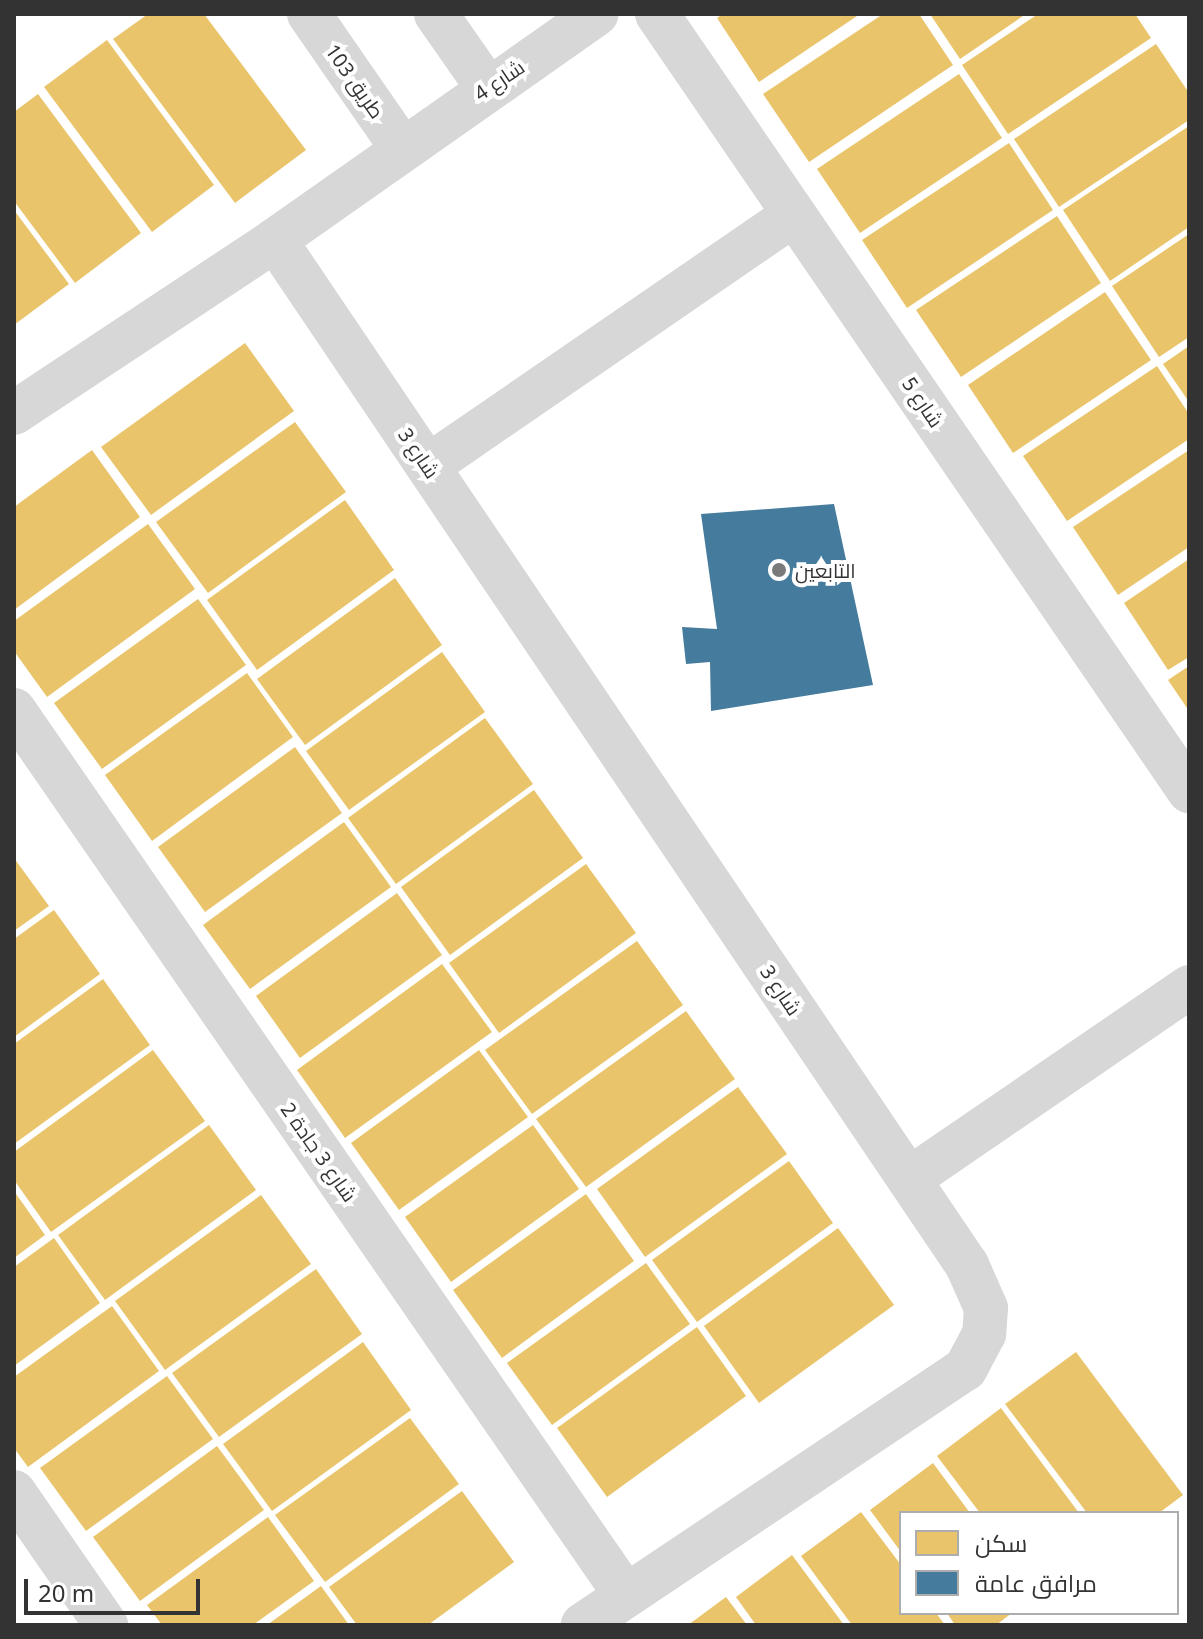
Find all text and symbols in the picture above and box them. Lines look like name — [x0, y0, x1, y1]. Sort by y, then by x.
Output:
street label: طريق 103 — [321, 39, 389, 123]
street label: شارع 4 — [469, 55, 529, 105]
street label: شارع 5 — [898, 372, 948, 432]
street label: شارع 3 — [394, 423, 444, 483]
place label: التابعين — [795, 558, 856, 582]
marker: التابعين — [770, 561, 788, 579]
street label: شارع 3 — [756, 960, 806, 1020]
street label: شارع 3 جادة 2 — [276, 1098, 362, 1206]
legend — [899, 1511, 1179, 1615]
text: سكن — [975, 1526, 1027, 1559]
scale bar — [28, 1563, 204, 1613]
text: مرافق عامة — [975, 1566, 1097, 1599]
text: 20 m — [38, 1576, 94, 1609]

